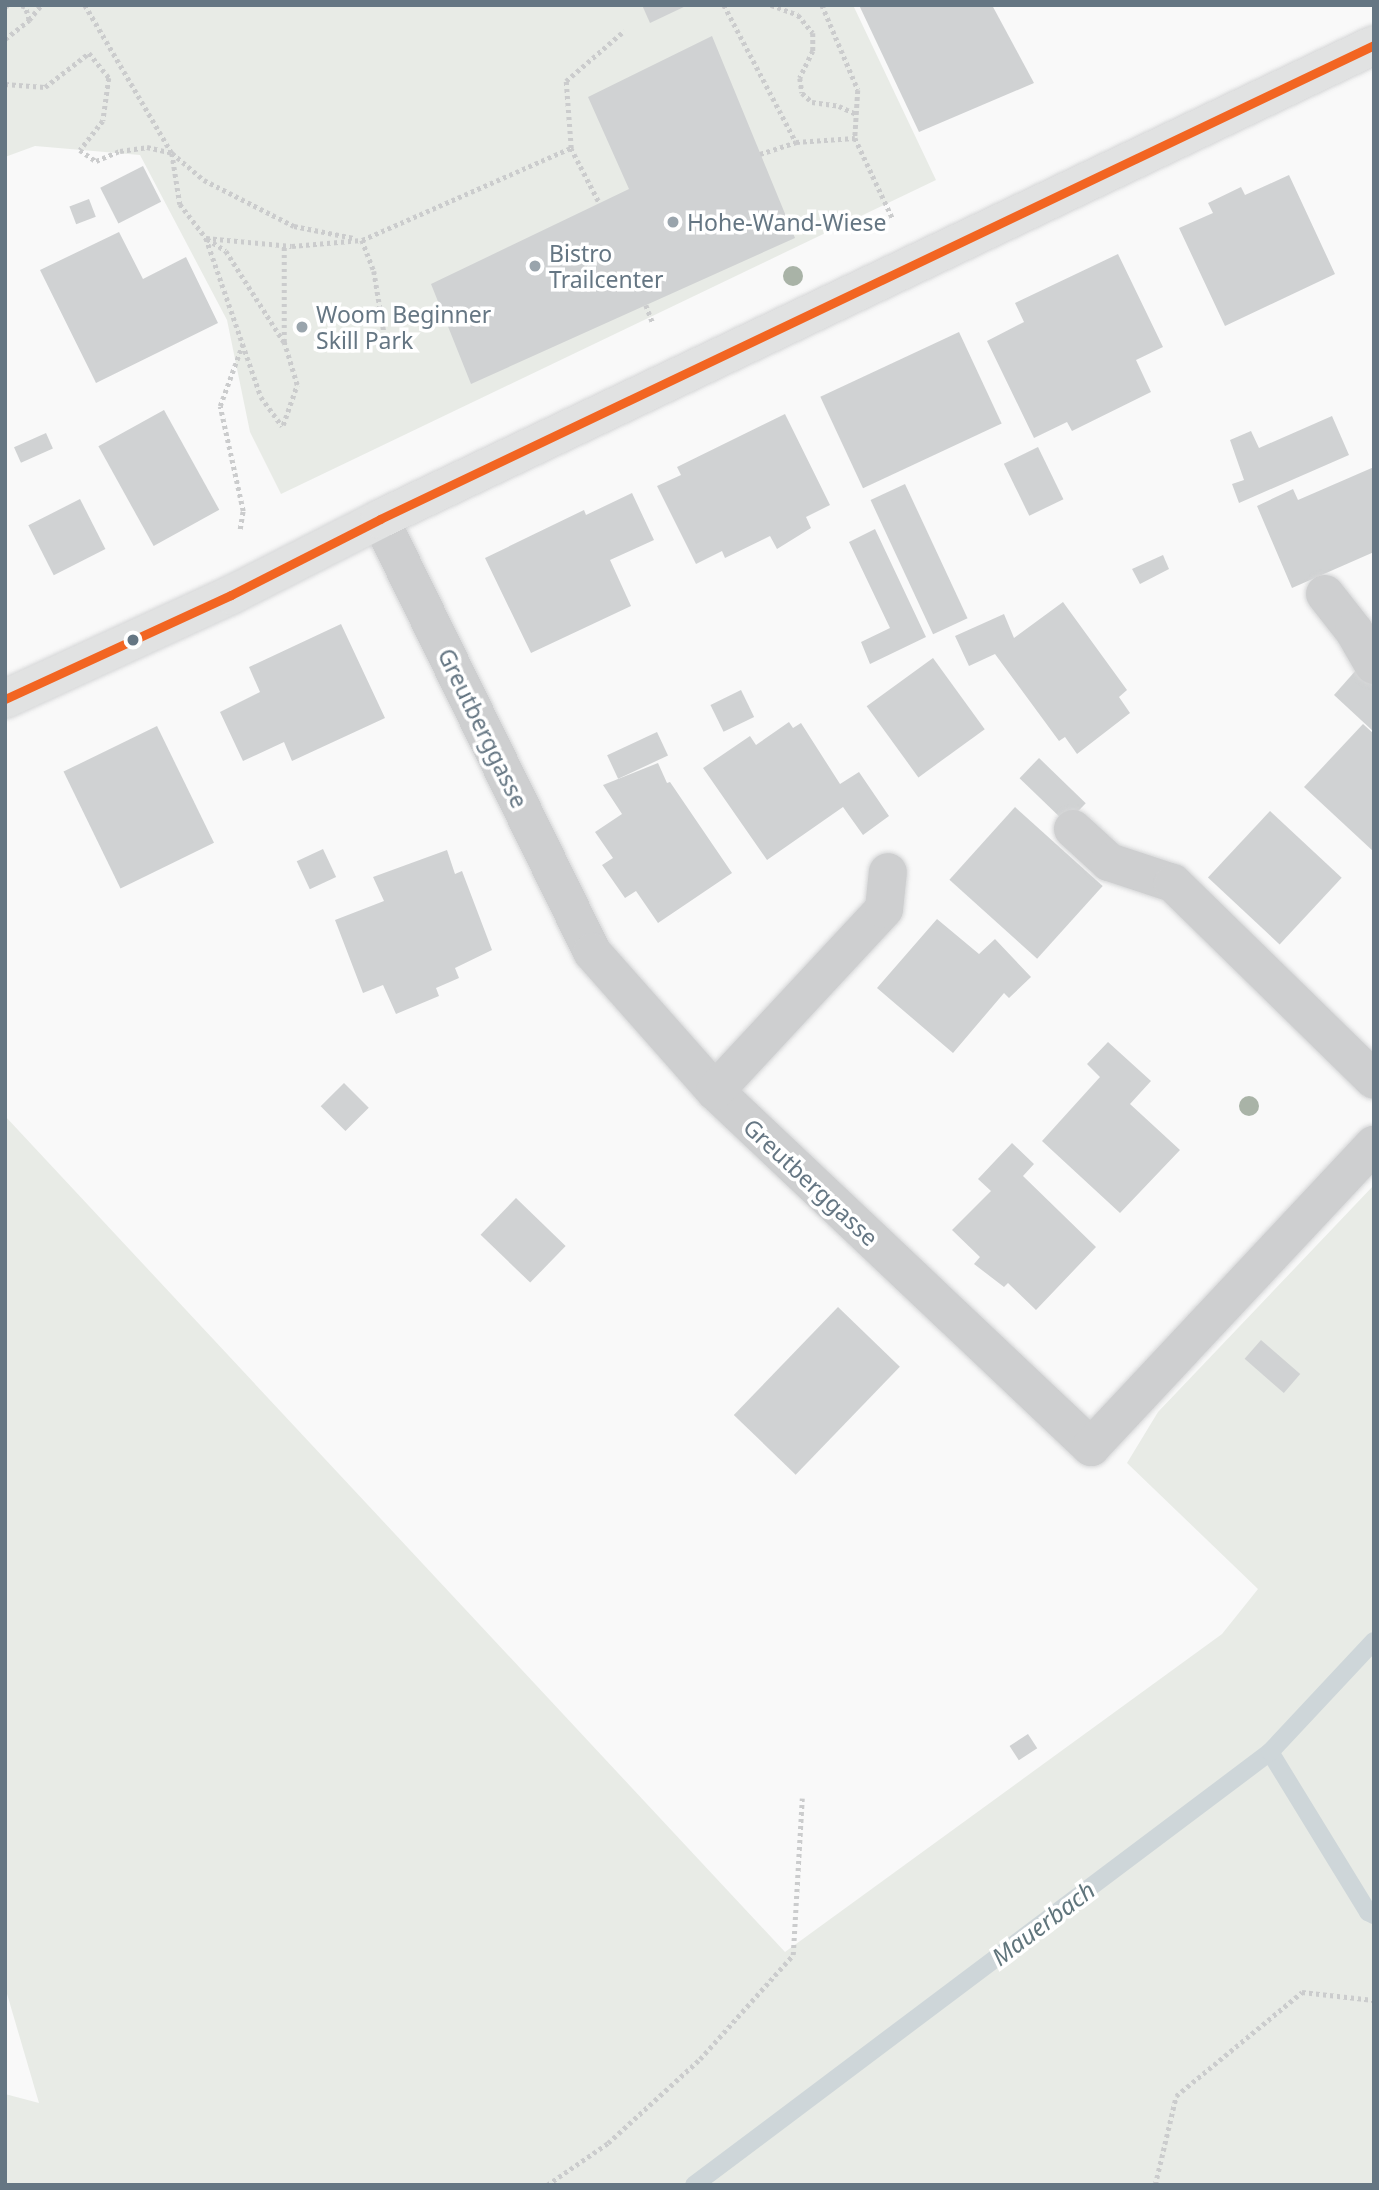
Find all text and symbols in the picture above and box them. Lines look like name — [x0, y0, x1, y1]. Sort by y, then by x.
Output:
place label: Hohe-Wand-Wiese — [687, 208, 886, 236]
marker: Hohe-Wand-Wiese — [665, 214, 681, 230]
place label: Bistro Trailcenter — [549, 239, 663, 293]
marker: Bistro Trailcenter — [527, 258, 543, 274]
place label: Woom Beginner Skill Park — [316, 300, 491, 354]
marker: Woom Beginner Skill Park — [294, 319, 310, 335]
unlabelled marker — [126, 633, 140, 647]
street label: Greutberggasse — [432, 644, 534, 812]
street label: Greutberggasse — [738, 1113, 884, 1251]
water label: Mauerbach — [986, 1875, 1100, 1971]

